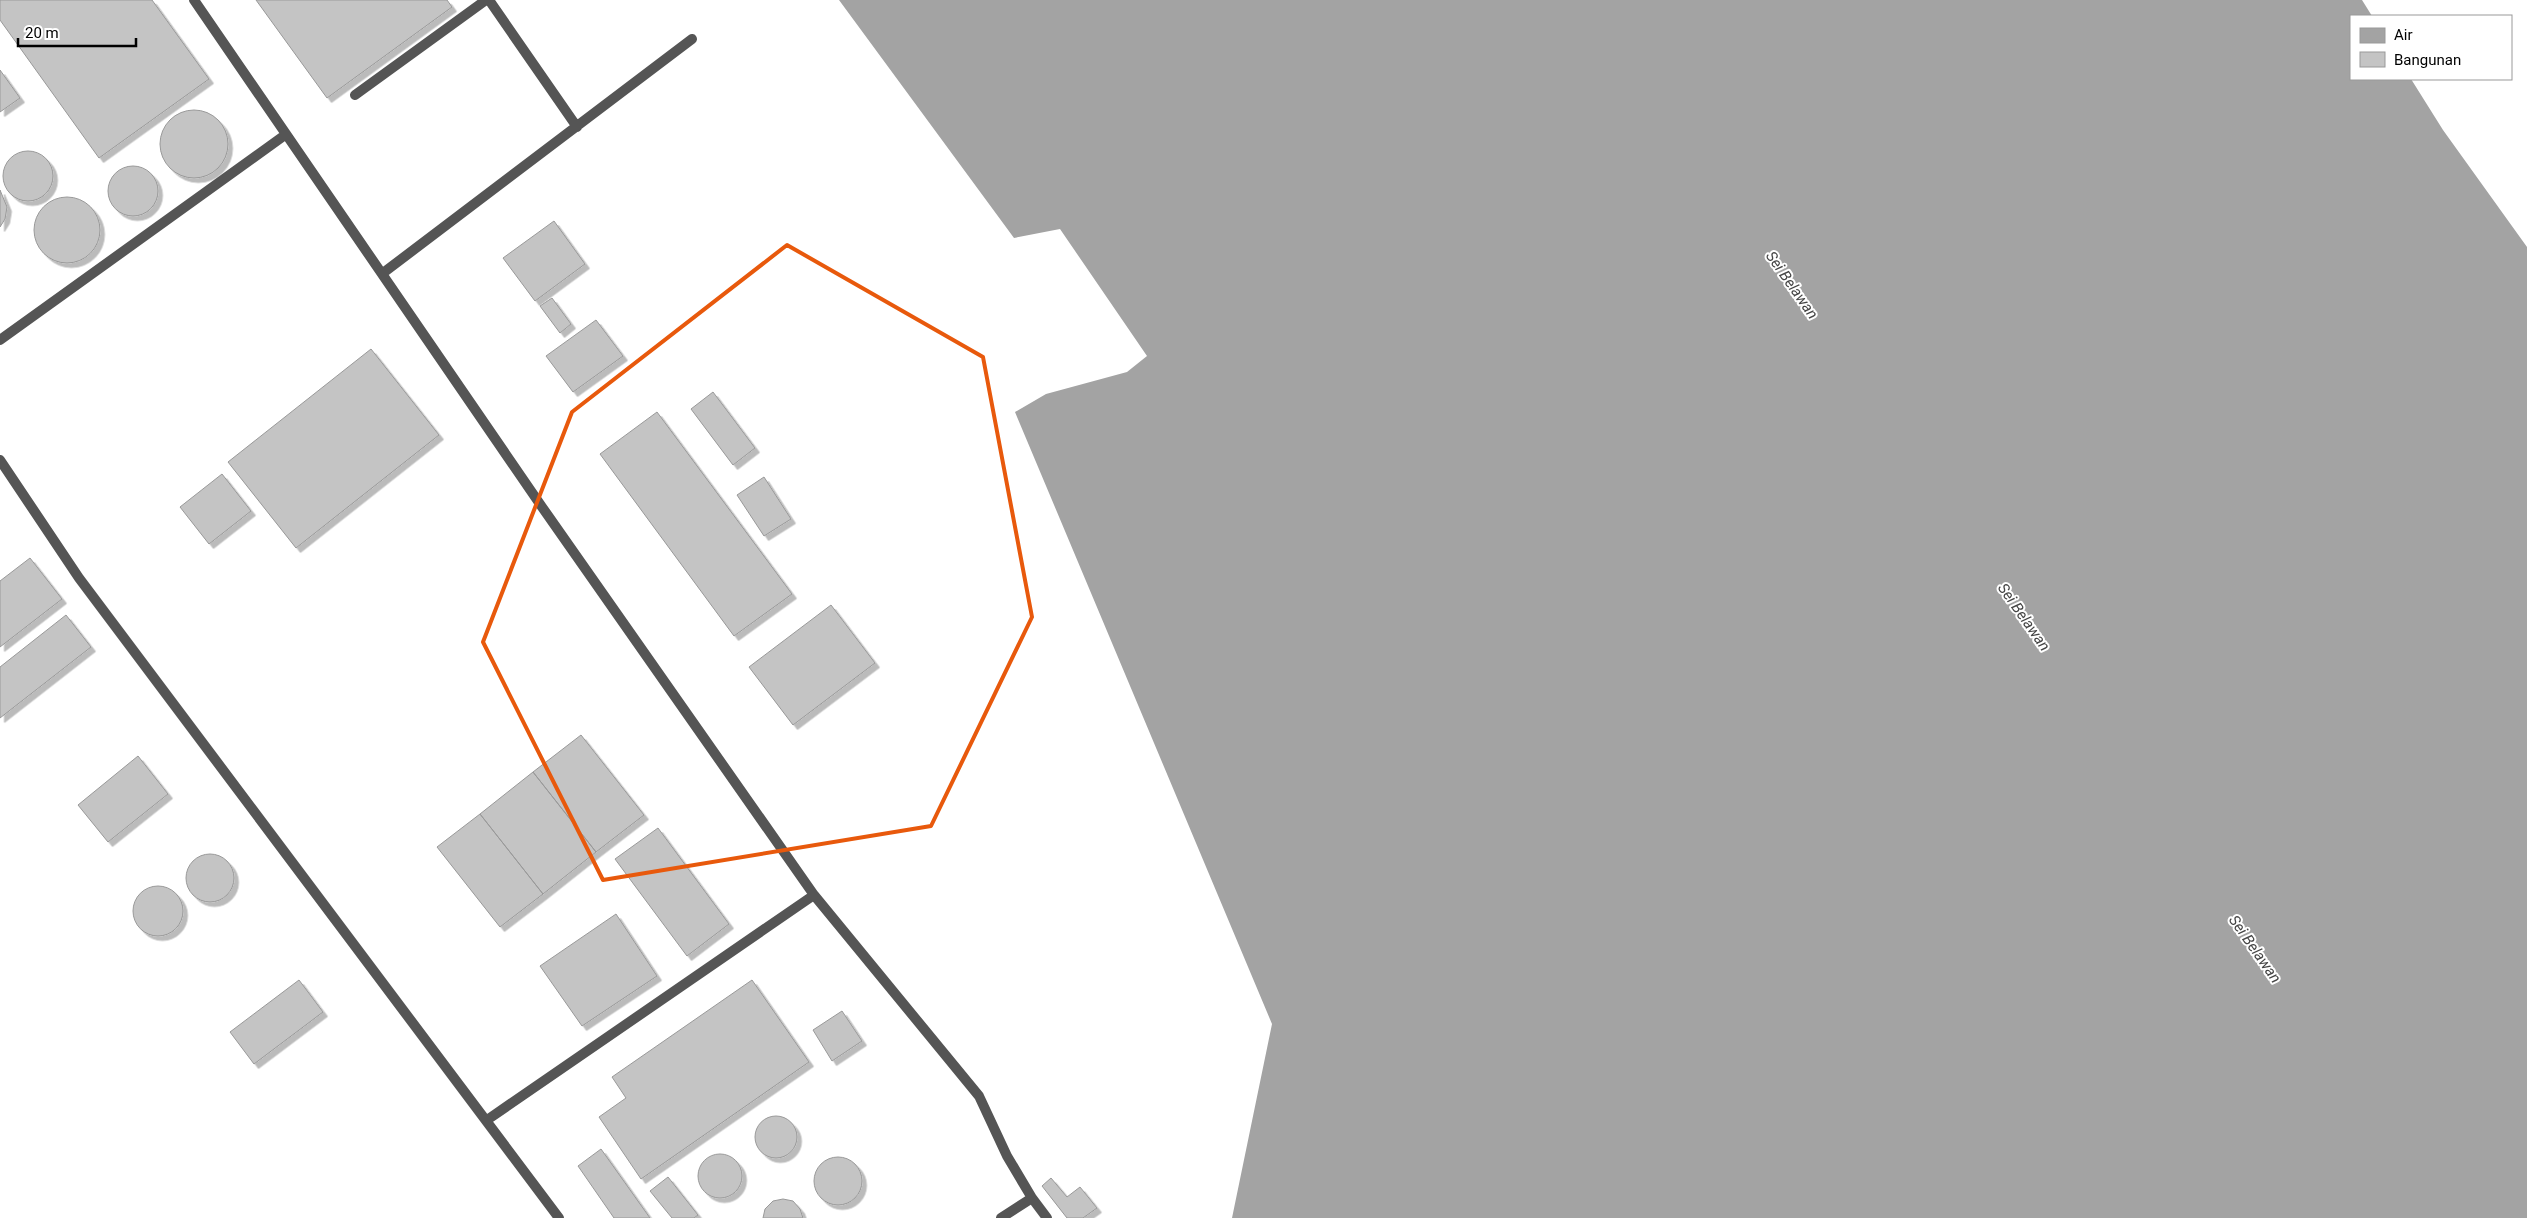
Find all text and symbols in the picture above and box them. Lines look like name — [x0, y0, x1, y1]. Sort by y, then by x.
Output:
scale bar — [18, 15, 135, 47]
legend — [2350, 15, 2512, 80]
text: 20 m — [25, 24, 59, 42]
text: Air — [2394, 26, 2413, 44]
text: Bangunan — [2394, 51, 2461, 69]
water label: Sei Belawan — [1762, 248, 1822, 322]
water label: Sei Belawan — [1994, 580, 2054, 654]
water label: Sei Belawan — [2225, 912, 2285, 986]

